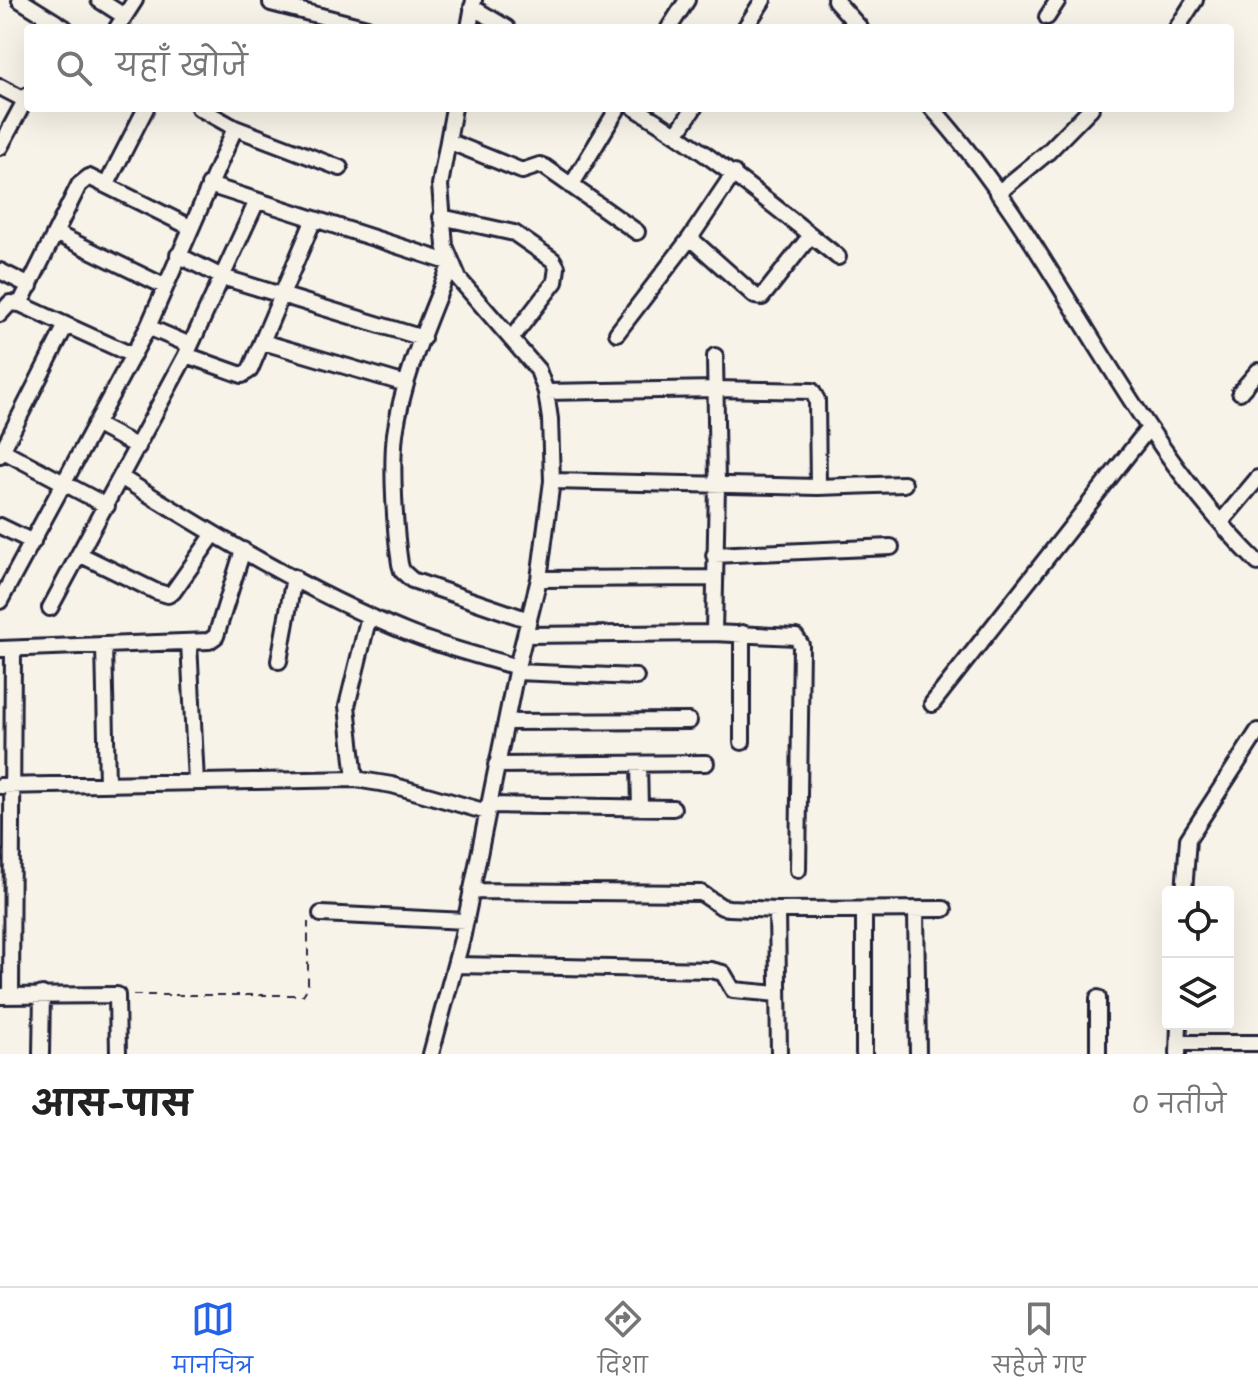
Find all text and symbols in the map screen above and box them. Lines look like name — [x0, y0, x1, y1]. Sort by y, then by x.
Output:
search box — [24, 24, 1234, 112]
text: यहाँ खोजें — [116, 45, 248, 86]
icon: search — [52, 46, 96, 90]
map controls — [1162, 886, 1234, 1030]
button: locate — [1162, 886, 1234, 958]
button: layers — [1162, 958, 1234, 1030]
text: आस-पास — [32, 1080, 191, 1126]
text: 0 नतीजे — [1132, 1086, 1226, 1121]
tab: मानचित्र — [172, 1297, 253, 1390]
tab: दिशा — [598, 1297, 648, 1390]
tab: सहेजे गए — [992, 1297, 1086, 1390]

